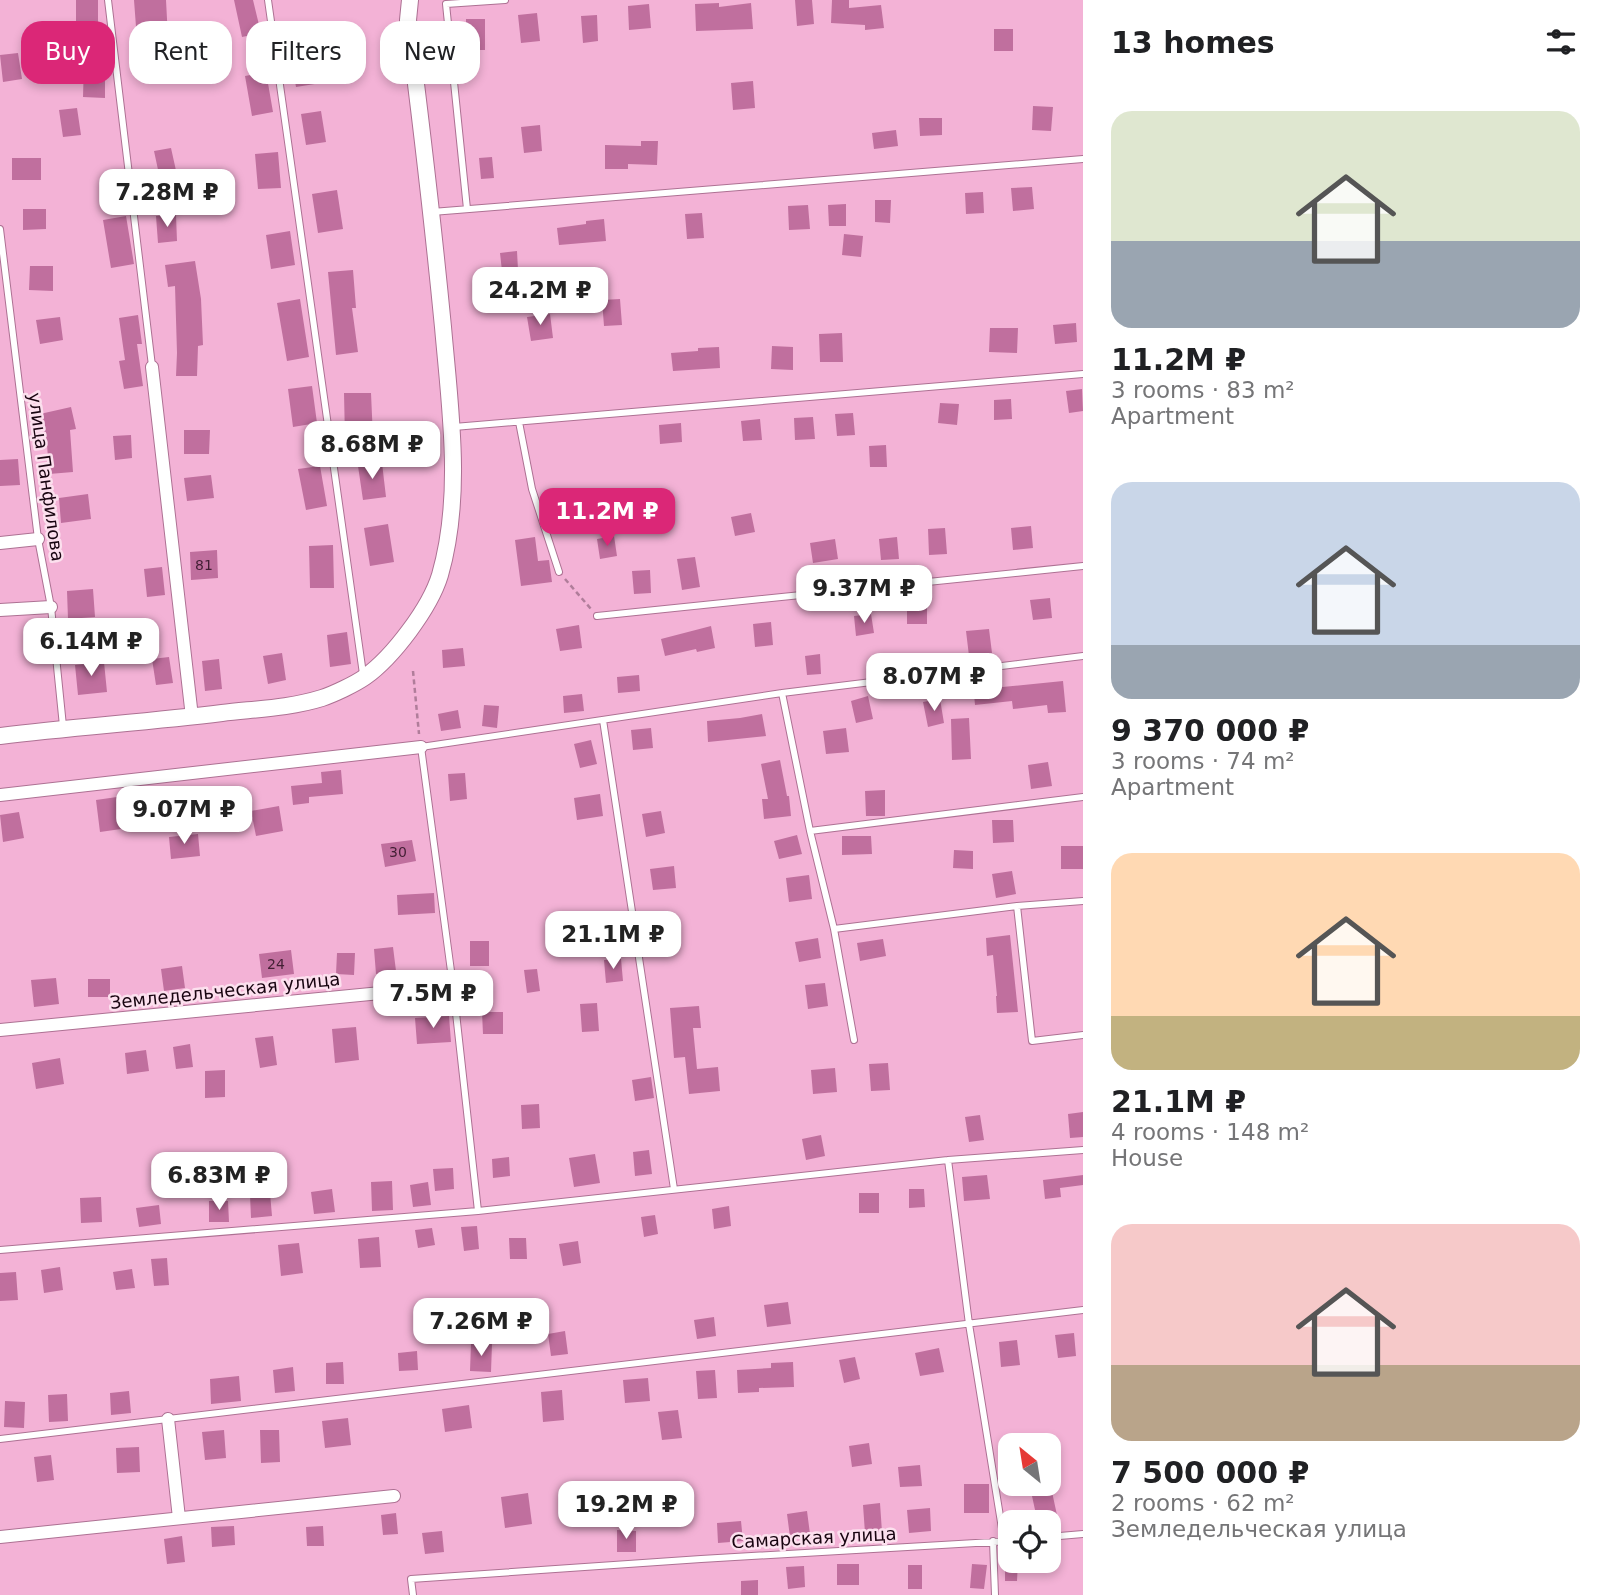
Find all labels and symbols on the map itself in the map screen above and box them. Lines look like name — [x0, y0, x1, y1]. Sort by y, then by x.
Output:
pin: 7.28M ₽ — [102, 170, 232, 229]
pin: 24.2M ₽ — [475, 268, 605, 327]
street label: улица Панфилова — [24, 391, 69, 563]
pin: 8.68M ₽ — [307, 421, 437, 481]
pin: 11.2M ₽ — [542, 489, 672, 548]
house number: 81 — [195, 557, 213, 573]
pin: 9.37M ₽ — [799, 566, 929, 625]
pin: 6.14M ₽ — [26, 618, 156, 678]
pin: 8.07M ₽ — [869, 654, 999, 713]
pin: 9.07M ₽ — [119, 786, 249, 846]
house number: 30 — [389, 844, 407, 860]
pin: 21.1M ₽ — [548, 912, 678, 971]
house number: 24 — [267, 956, 285, 972]
street label: Земледельческая улица — [109, 968, 341, 1013]
pin: 7.5M ₽ — [376, 970, 490, 1030]
pin: 6.83M ₽ — [154, 1152, 284, 1212]
pin: 7.26M ₽ — [416, 1298, 546, 1358]
north arrow — [998, 1433, 1060, 1496]
pin: 19.2M ₽ — [561, 1482, 691, 1541]
street label: Самарская улица — [731, 1523, 897, 1552]

